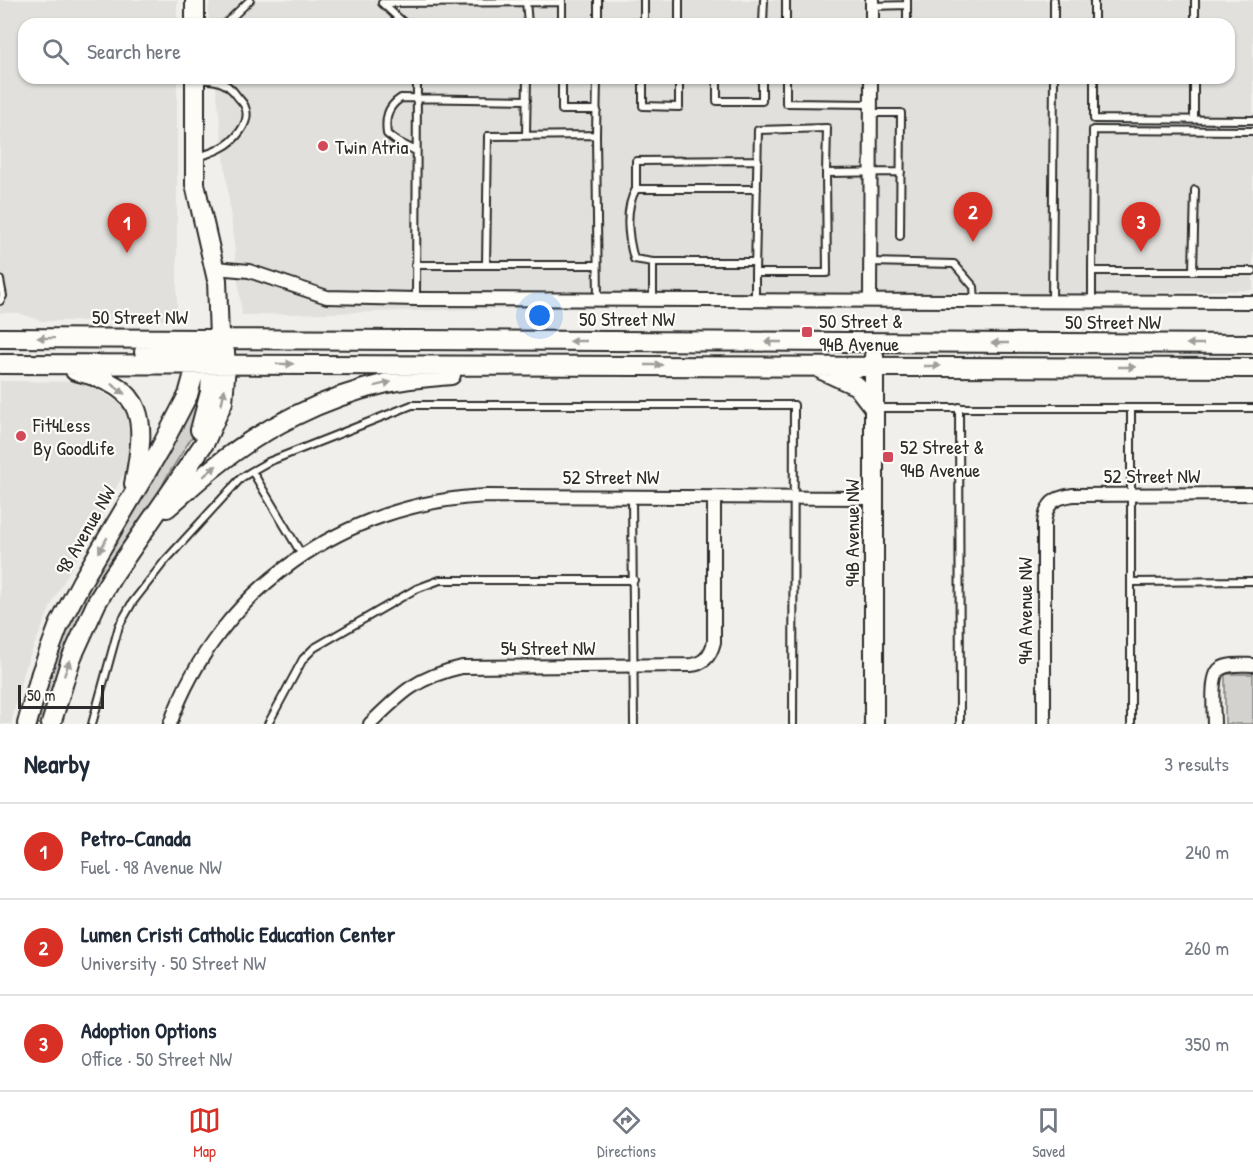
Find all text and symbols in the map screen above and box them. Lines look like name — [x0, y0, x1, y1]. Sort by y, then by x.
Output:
search box — [18, 18, 1235, 84]
icon: search — [39, 35, 72, 68]
text: Search here — [87, 36, 181, 66]
place label: Twin Atria — [335, 133, 409, 160]
marker: Twin Atria — [316, 139, 330, 153]
pin: 2 — [954, 192, 992, 242]
pin: 3 — [1122, 202, 1160, 252]
pin: 1 — [108, 204, 146, 253]
your location — [525, 301, 554, 330]
street label: 50 Street NW — [92, 303, 189, 330]
street label: 50 Street NW — [579, 305, 676, 332]
place label: 50 Street & 94B Avenue — [819, 307, 903, 357]
street label: 50 Street NW — [1065, 308, 1162, 335]
marker: 50 Street & 94B Avenue — [800, 325, 814, 339]
one-way arrow — [36, 333, 55, 343]
one-way arrow — [569, 336, 588, 346]
one-way arrow — [764, 337, 783, 347]
one-way arrow — [990, 338, 1009, 348]
one-way arrow — [1185, 339, 1204, 349]
one-way arrow — [275, 359, 294, 369]
one-way arrow — [645, 360, 664, 370]
one-way arrow — [923, 361, 942, 371]
one-way arrow — [1118, 363, 1137, 372]
one-way arrow — [373, 379, 392, 389]
one-way arrow — [111, 382, 126, 394]
one-way arrow — [219, 387, 228, 406]
place label: Fit4Less By Goodlife — [32, 411, 115, 461]
marker: Fit4Less By Goodlife — [14, 429, 28, 443]
place label: 52 Street & 94B Avenue — [900, 433, 984, 483]
marker: 52 Street & 94B Avenue — [881, 450, 895, 464]
street label: 52 Street NW — [1104, 462, 1201, 489]
street label: 52 Street NW — [563, 463, 660, 490]
one-way arrow — [202, 465, 217, 478]
street label: 94B Avenue NW — [838, 478, 865, 587]
street label: 98 Avenue NW — [49, 480, 122, 580]
one-way arrow — [97, 537, 108, 553]
street label: 94A Avenue NW — [1011, 557, 1038, 665]
street label: 54 Street NW — [501, 634, 596, 661]
one-way arrow — [63, 659, 73, 677]
scale bar — [18, 682, 104, 710]
text: 50 m — [27, 684, 56, 706]
text: Nearby — [24, 746, 90, 781]
text: 3 results — [1164, 750, 1229, 777]
text: Petro-Canada — [81, 823, 191, 853]
text: 1 — [40, 838, 47, 865]
text: 240 m — [1185, 838, 1229, 865]
text: Fuel · 98 Avenue NW — [81, 853, 222, 880]
text: Lumen Cristi Catholic Education Center — [81, 919, 395, 949]
text: 2 — [39, 934, 48, 961]
text: 260 m — [1185, 934, 1229, 961]
text: University · 50 Street NW — [81, 949, 266, 976]
text: Adoption Options — [81, 1015, 216, 1045]
text: 3 — [39, 1030, 48, 1057]
text: 350 m — [1184, 1030, 1229, 1057]
text: Office · 50 Street NW — [81, 1045, 232, 1072]
tab: Map — [188, 1104, 221, 1162]
tab: Directions — [597, 1104, 656, 1162]
tab: Saved — [1032, 1104, 1065, 1162]

